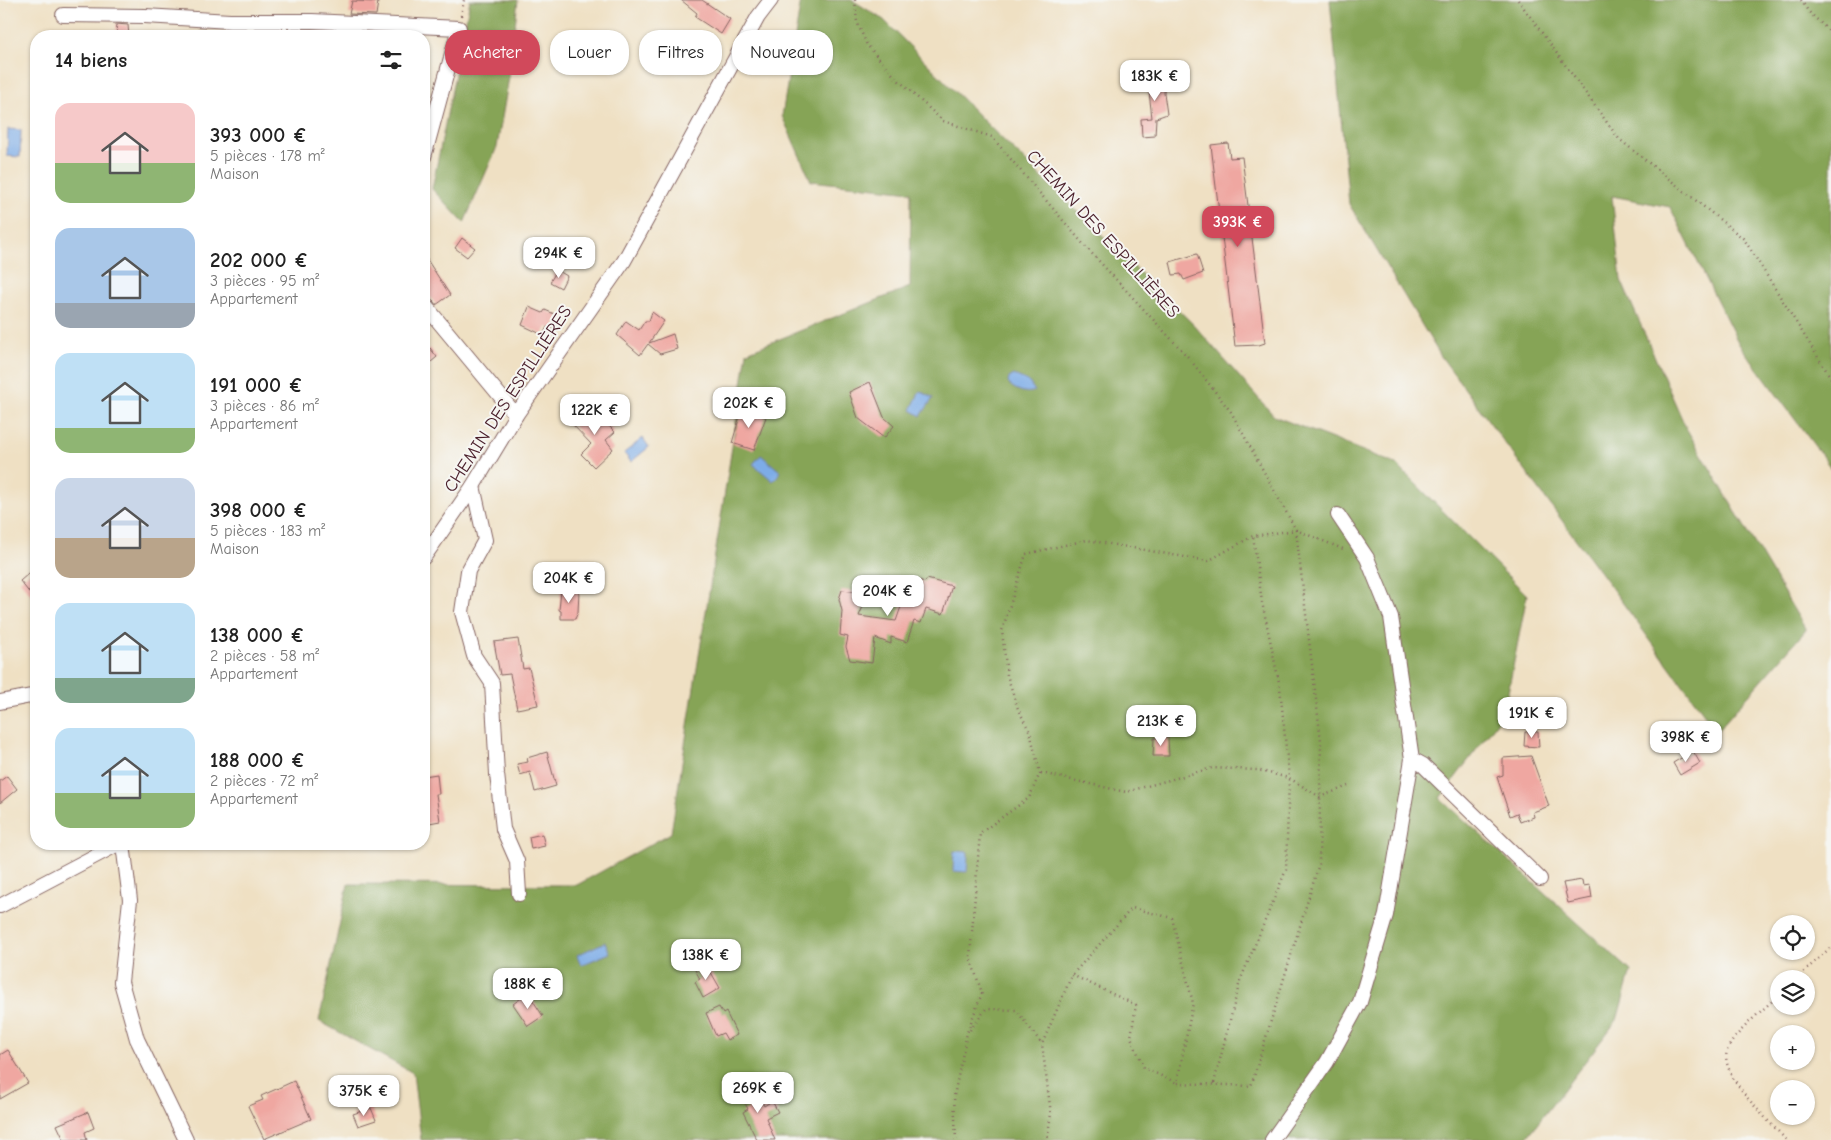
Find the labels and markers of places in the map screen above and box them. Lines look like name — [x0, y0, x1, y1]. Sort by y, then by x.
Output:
pin: 183K € — [1114, 59, 1196, 102]
pin: 393K € — [1197, 206, 1279, 248]
pin: 294K € — [518, 236, 600, 279]
pin: 202K € — [708, 386, 790, 429]
pin: 122K € — [554, 394, 636, 436]
pin: 204K € — [528, 562, 610, 604]
pin: 204K € — [847, 574, 929, 617]
pin: 191K € — [1491, 696, 1573, 739]
pin: 213K € — [1120, 704, 1202, 747]
pin: 398K € — [1645, 720, 1727, 763]
pin: 138K € — [665, 938, 747, 981]
pin: 188K € — [487, 968, 569, 1010]
pin: 269K € — [717, 1072, 799, 1114]
pin: 375K € — [323, 1074, 405, 1117]

